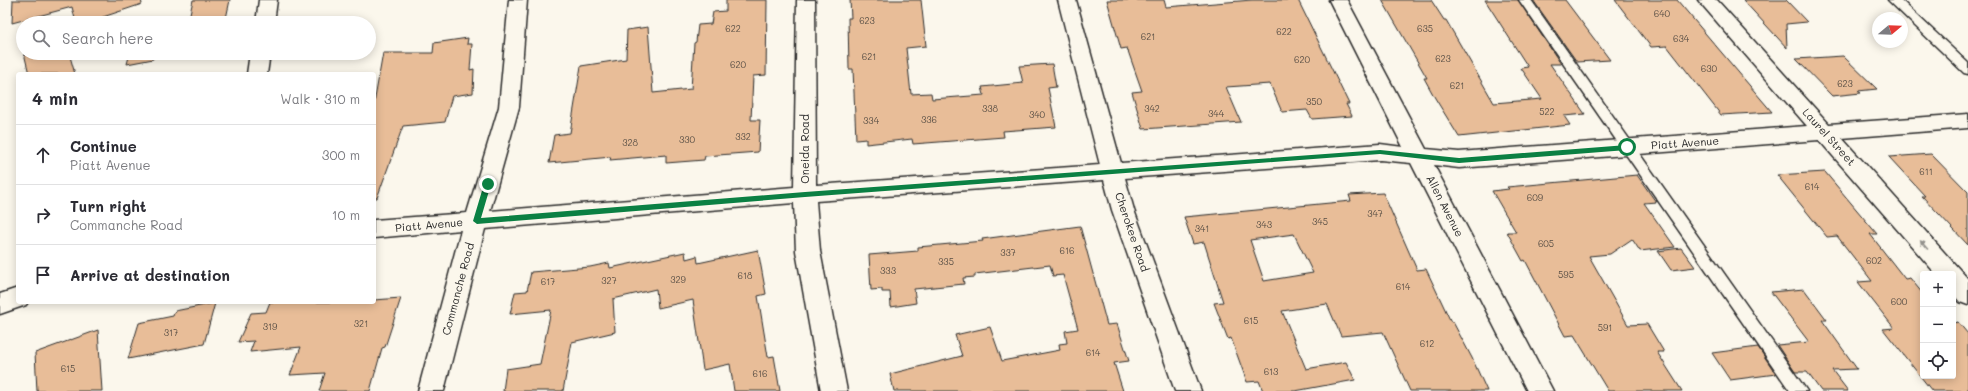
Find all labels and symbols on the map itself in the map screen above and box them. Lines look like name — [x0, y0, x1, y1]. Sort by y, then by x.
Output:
house number: 640 — [1654, 8, 1671, 19]
north arrow — [1872, 12, 1908, 48]
house number: 623 — [859, 15, 875, 26]
house number: 622 — [725, 23, 741, 34]
house number: 635 — [1417, 23, 1433, 34]
house number: 622 — [1276, 26, 1292, 37]
house number: 621 — [1141, 31, 1155, 42]
house number: 634 — [1673, 33, 1690, 44]
house number: 621 — [862, 51, 876, 62]
house number: 623 — [1435, 53, 1451, 64]
house number: 620 — [1294, 54, 1310, 65]
house number: 620 — [730, 59, 746, 70]
house number: 630 — [1701, 63, 1718, 74]
house number: 623 — [1837, 78, 1853, 89]
house number: 621 — [1450, 80, 1464, 91]
house number: 350 — [1306, 96, 1322, 107]
house number: 338 — [982, 103, 999, 114]
house number: 342 — [1144, 103, 1160, 114]
street label: Laurel Street — [1800, 105, 1859, 169]
house number: 522 — [1539, 106, 1555, 117]
house number: 344 — [1208, 108, 1225, 119]
house number: 340 — [1029, 109, 1045, 120]
street label: Oneida Road — [797, 114, 812, 184]
house number: 336 — [921, 114, 937, 125]
house number: 334 — [863, 115, 880, 126]
house number: 332 — [735, 131, 751, 142]
street label: Piatt Avenue — [1650, 133, 1720, 152]
house number: 330 — [679, 134, 695, 145]
house number: 328 — [622, 137, 638, 148]
route start — [1618, 138, 1636, 156]
house number: 611 — [1919, 166, 1933, 177]
street label: Allen Avenue — [1423, 172, 1468, 239]
route end — [479, 175, 497, 193]
house number: 614 — [1805, 181, 1820, 192]
street label: Cherokee Road — [1112, 190, 1153, 274]
house number: 609 — [1527, 192, 1544, 203]
house number: 347 — [1367, 208, 1383, 219]
street label: Piatt Avenue — [394, 214, 464, 235]
house number: 345 — [1312, 216, 1328, 227]
house number: 343 — [1256, 219, 1272, 230]
house number: 341 — [1195, 223, 1209, 234]
house number: 605 — [1538, 238, 1554, 249]
one-way arrow — [1919, 240, 1929, 250]
street label: Commanche Road — [438, 241, 477, 337]
house number: 616 — [1060, 245, 1074, 256]
house number: 337 — [1000, 247, 1016, 258]
house number: 602 — [1866, 255, 1882, 266]
house number: 335 — [938, 256, 954, 267]
house number: 333 — [880, 265, 896, 276]
house number: 595 — [1558, 269, 1574, 280]
house number: 618 — [738, 270, 753, 281]
house number: 329 — [670, 274, 686, 285]
house number: 327 — [601, 275, 617, 286]
house number: 617 — [541, 276, 555, 287]
house number: 614 — [1396, 281, 1411, 292]
house number: 600 — [1891, 296, 1908, 307]
house number: 615 — [1244, 315, 1258, 326]
house number: 321 — [354, 318, 368, 329]
house number: 319 — [263, 321, 278, 332]
house number: 591 — [1598, 322, 1612, 333]
house number: 317 — [164, 327, 178, 338]
house number: 612 — [1420, 338, 1434, 349]
house number: 614 — [1086, 347, 1101, 358]
house number: 615 — [61, 363, 75, 374]
house number: 613 — [1264, 366, 1278, 377]
house number: 616 — [753, 368, 767, 379]

